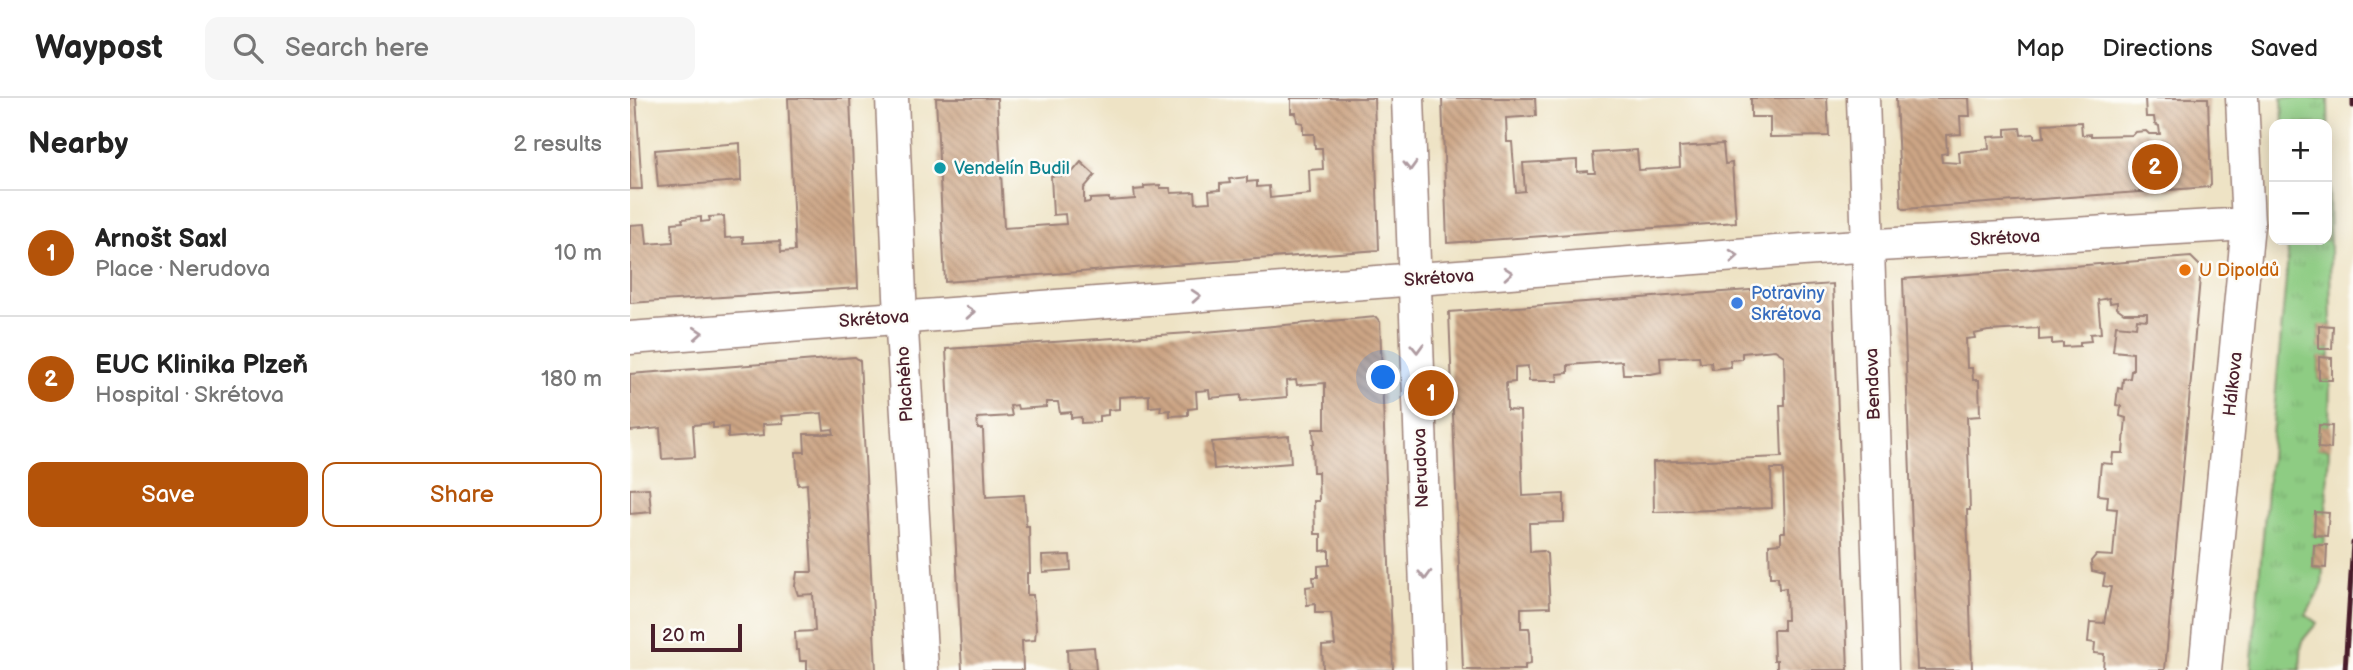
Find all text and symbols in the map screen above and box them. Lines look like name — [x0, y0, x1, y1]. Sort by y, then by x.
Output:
search box — [205, 17, 695, 80]
text: Waypost — [35, 28, 163, 68]
icon: search — [229, 29, 267, 67]
text: Search here — [285, 33, 429, 64]
text: Map — [2016, 34, 2064, 63]
text: Directions — [2102, 34, 2213, 63]
text: Saved — [2251, 34, 2318, 63]
map controls — [2269, 119, 2332, 245]
button: + — [2269, 119, 2332, 182]
text: Nearby — [28, 126, 128, 162]
text: 2 results — [513, 130, 602, 158]
pin: 2 — [2132, 141, 2178, 193]
place label: Vendelín Budil — [954, 158, 1070, 179]
marker: Vendelín Budil — [932, 160, 948, 176]
one-way arrow — [1403, 161, 1418, 172]
button: − — [2269, 182, 2332, 245]
text: Arnošt Saxl — [95, 224, 227, 255]
street label: Skrétova — [1969, 226, 2041, 250]
text: 1 — [46, 239, 56, 267]
text: 10 m — [554, 239, 602, 267]
one-way arrow — [1729, 249, 1740, 264]
text: Place · Nerudova — [95, 255, 270, 283]
place label: U Dipoldů — [2199, 260, 2279, 281]
marker: U Dipoldů — [2177, 262, 2193, 278]
street label: Skrétova — [1403, 265, 1475, 291]
one-way arrow — [1502, 266, 1513, 281]
place label: Potraviny Skrétova — [1751, 283, 1825, 325]
one-way arrow — [1191, 289, 1202, 304]
marker: Potraviny Skrétova — [1729, 295, 1745, 311]
one-way arrow — [964, 305, 975, 320]
street label: Skrétova — [838, 306, 910, 332]
one-way arrow — [693, 326, 704, 341]
one-way arrow — [1410, 343, 1425, 354]
street label: Plachého — [893, 346, 917, 422]
street label: Bendova — [1861, 348, 1885, 420]
text: EUC Klinika Plzeň — [95, 350, 308, 381]
street label: Hálkova — [2219, 351, 2247, 417]
your location — [1366, 360, 1400, 394]
text: 2 — [44, 365, 58, 393]
text: 180 m — [541, 365, 602, 393]
pin: 1 — [1408, 367, 1454, 419]
text: Hospital · Skrétova — [95, 381, 284, 409]
street label: Nerudova — [1409, 428, 1433, 508]
button: Save — [28, 462, 308, 527]
button: Share — [322, 462, 602, 527]
one-way arrow — [1418, 570, 1433, 581]
scale bar — [651, 621, 742, 653]
text: 20 m — [662, 624, 705, 647]

